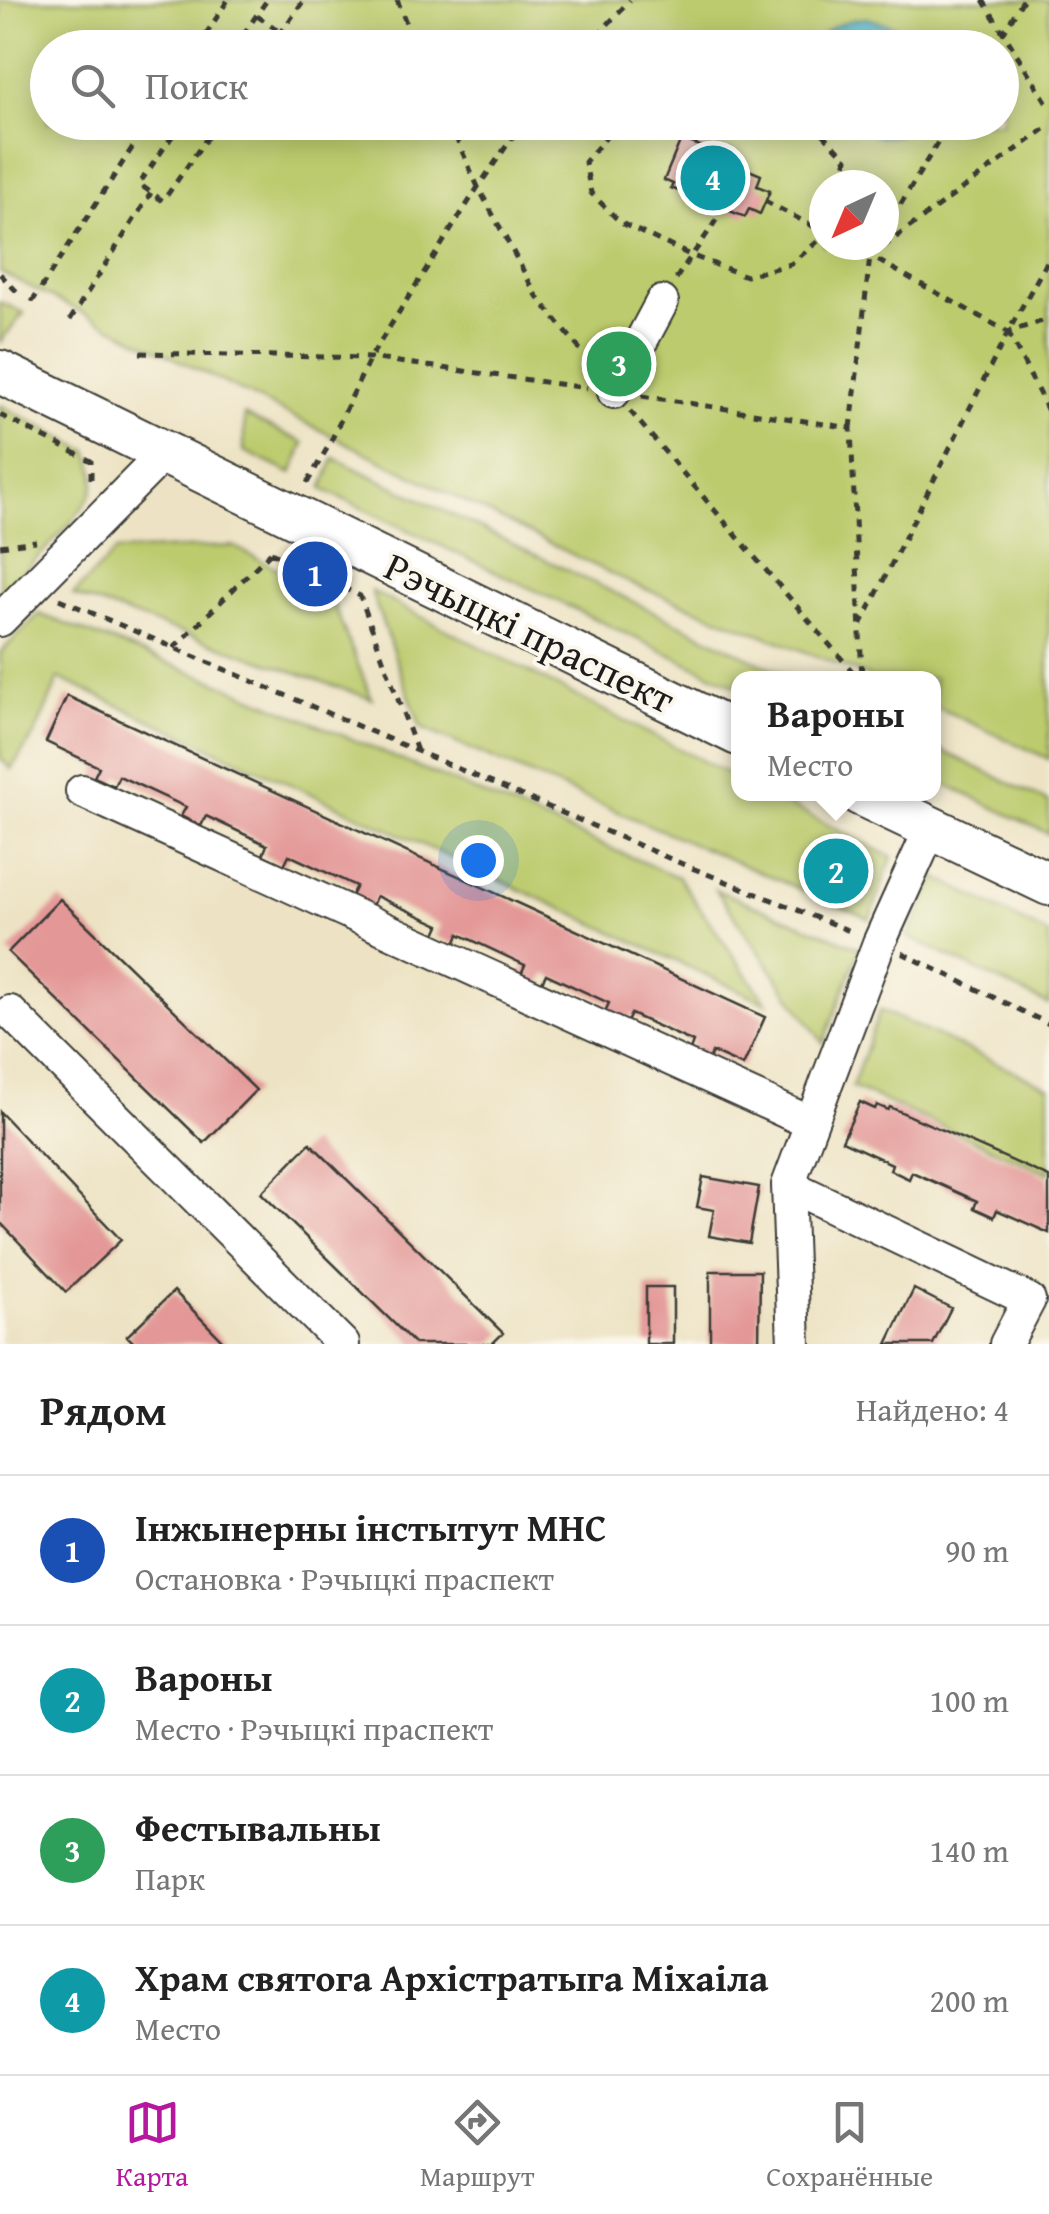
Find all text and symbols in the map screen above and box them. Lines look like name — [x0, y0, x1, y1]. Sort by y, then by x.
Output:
search box — [30, 30, 1019, 140]
text: Поиск — [145, 57, 248, 113]
icon: search — [65, 58, 120, 113]
pin: 4 — [680, 140, 746, 216]
north arrow — [809, 170, 899, 260]
pin: 3 — [586, 326, 652, 402]
pin: 1 — [282, 536, 348, 612]
street label: Рэчыцкі праспект — [375, 536, 686, 728]
popup — [731, 671, 941, 801]
text: Вароны — [767, 685, 905, 741]
text: Место — [767, 741, 853, 788]
pin: 2 — [804, 834, 868, 908]
your location — [453, 835, 504, 886]
text: Рядом — [40, 1379, 167, 1440]
text: Найдено: 4 — [856, 1386, 1009, 1433]
text: Інжынерны інстытут МНС — [135, 1499, 606, 1555]
text: 1 — [64, 1527, 81, 1574]
text: 90 m — [945, 1527, 1009, 1574]
text: Остановка · Рэчыцкі праспект — [135, 1555, 554, 1602]
text: Вароны — [135, 1649, 273, 1705]
text: 2 — [64, 1677, 81, 1724]
text: 100 m — [930, 1677, 1009, 1724]
text: Место · Рэчыцкі праспект — [135, 1705, 493, 1752]
text: Фестывальны — [135, 1799, 381, 1855]
text: 3 — [64, 1827, 81, 1874]
text: 140 m — [930, 1827, 1009, 1874]
text: Парк — [135, 1855, 205, 1902]
text: Храм святога Архістратыга Міхаіла — [135, 1949, 769, 2005]
text: 4 — [64, 1977, 81, 2024]
text: 200 m — [930, 1977, 1009, 2024]
text: Место — [135, 2005, 221, 2052]
tab: Карта — [116, 2095, 188, 2196]
tab: Маршрут — [420, 2095, 535, 2196]
tab: Сохранённые — [766, 2095, 933, 2196]

